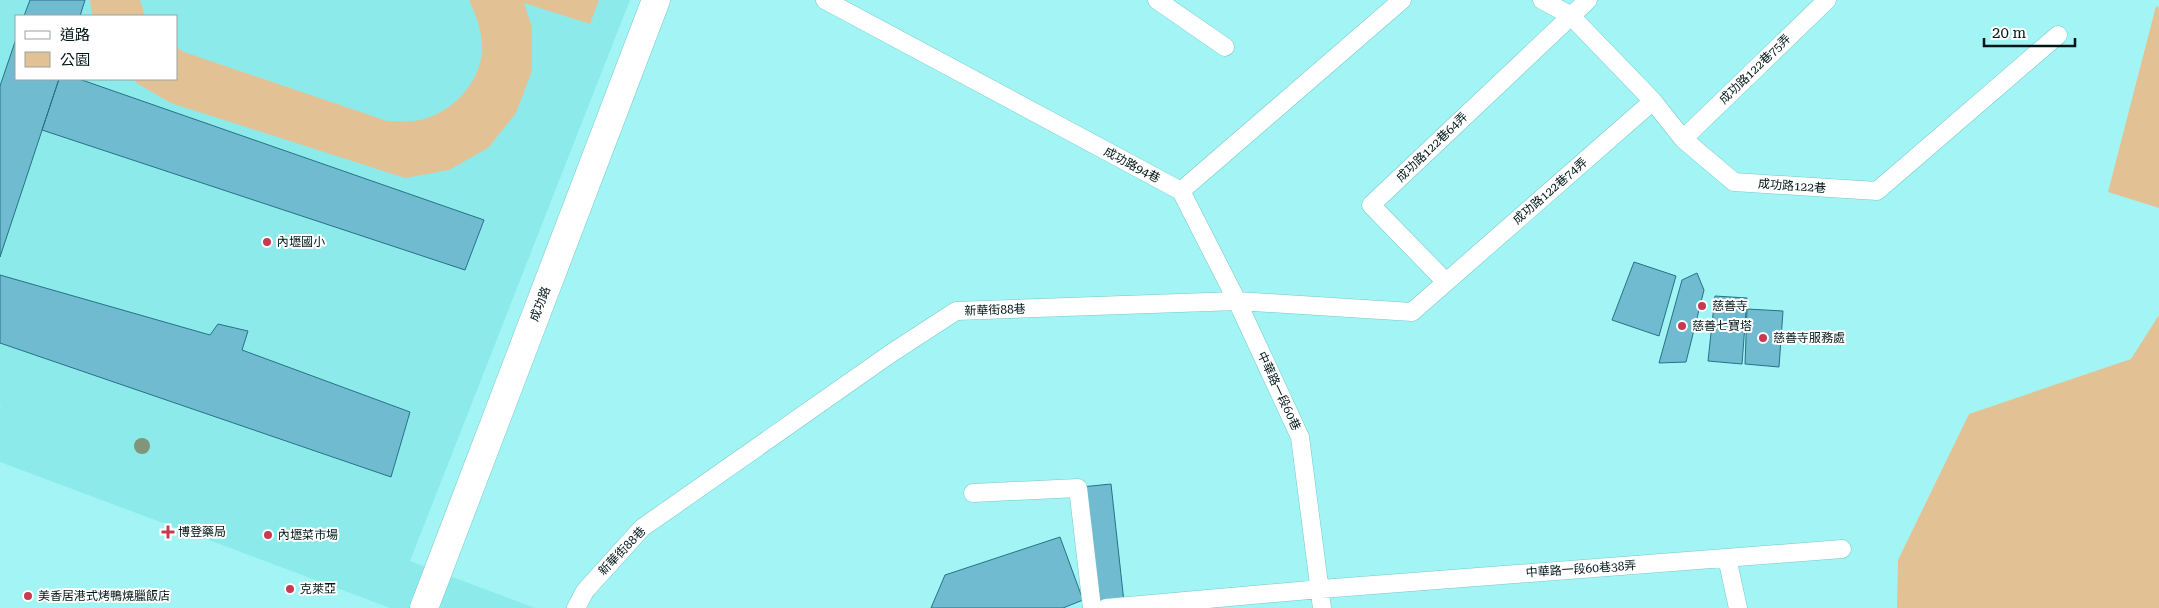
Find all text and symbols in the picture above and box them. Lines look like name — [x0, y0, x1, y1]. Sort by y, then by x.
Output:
legend — [15, 15, 178, 80]
scale bar — [1984, 15, 2075, 47]
text: 20 m — [1992, 24, 2027, 42]
text: 道路 — [60, 26, 90, 44]
street label: 成功路122巷75弄 — [1716, 31, 1794, 107]
text: 公園 — [60, 51, 90, 69]
street label: 成功路122巷64弄 — [1393, 109, 1471, 185]
street label: 成功路94巷 — [1102, 144, 1162, 186]
street label: 成功路122巷74弄 — [1510, 155, 1590, 227]
street label: 成功路122巷 — [1758, 177, 1826, 195]
place label: 內壢國小 — [277, 235, 325, 249]
marker: 內壢國小 — [261, 236, 273, 248]
street label: 成功路 — [527, 285, 553, 323]
place label: 慈善寺 — [1712, 299, 1748, 313]
marker: 慈善寺 — [1696, 300, 1708, 312]
street label: 新華街88巷 — [964, 302, 1026, 318]
place label: 慈善七寶塔 — [1692, 319, 1752, 333]
marker: 慈善七寶塔 — [1676, 320, 1688, 332]
place label: 慈善寺服務處 — [1773, 331, 1845, 345]
marker: 慈善寺服務處 — [1757, 332, 1769, 344]
street label: 中華路一段60巷 — [1255, 349, 1303, 433]
street label: 新華街88巷 — [596, 524, 648, 578]
place label: 博登藥局 — [178, 525, 226, 539]
marker: 博登藥局 — [162, 526, 174, 538]
place label: 內壢菜市場 — [278, 528, 338, 542]
marker: 內壢菜市場 — [262, 529, 274, 541]
street label: 中華路一段60巷38弄 — [1525, 558, 1637, 580]
place label: 克萊亞 — [300, 582, 336, 596]
marker: 克萊亞 — [284, 583, 296, 595]
place label: 美香居港式烤鴨燒臘飯店 — [38, 589, 170, 603]
marker: 美香居港式烤鴨燒臘飯店 — [22, 590, 34, 602]

